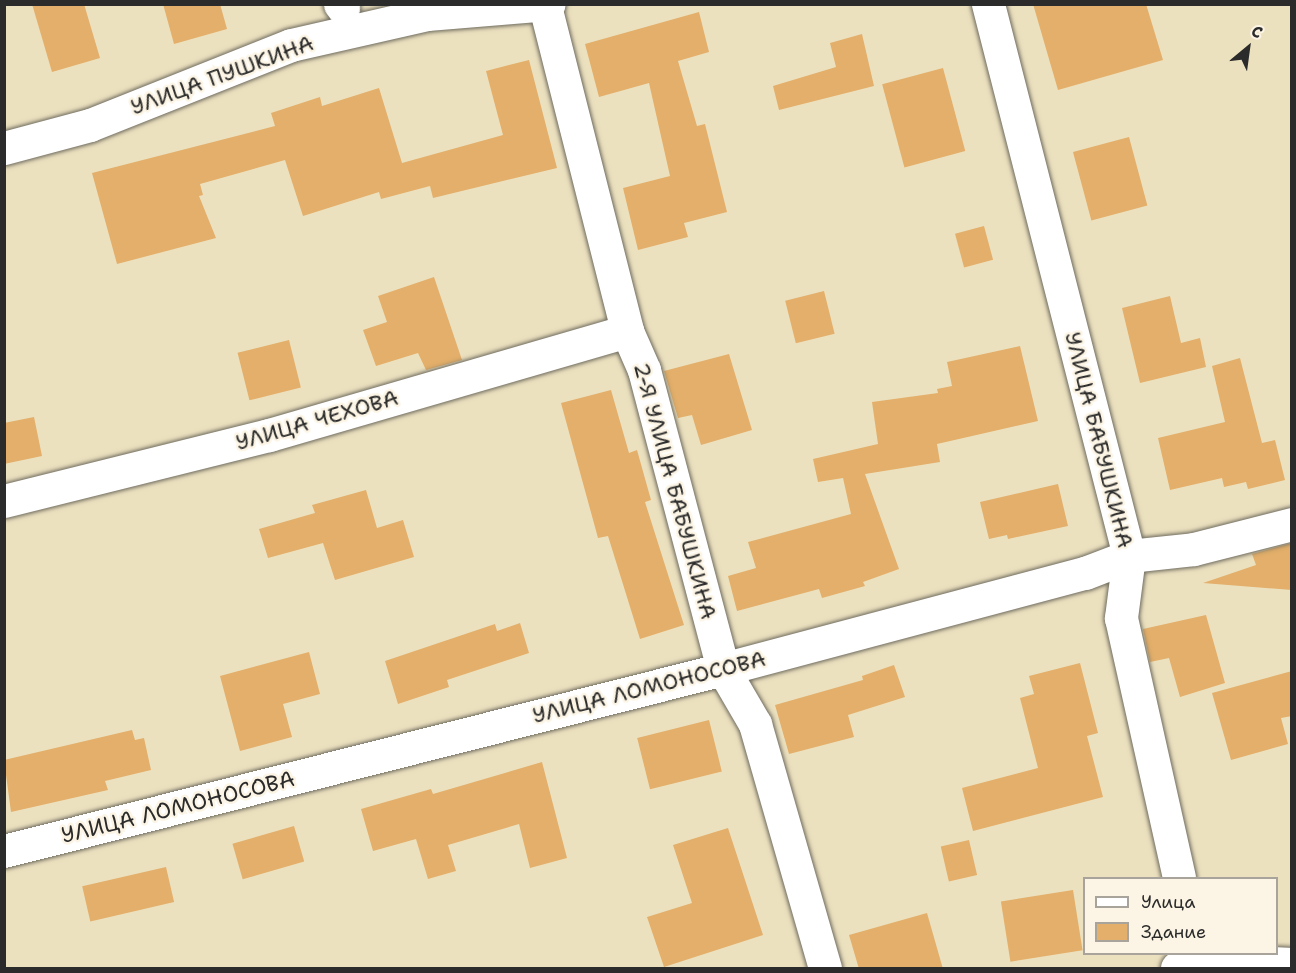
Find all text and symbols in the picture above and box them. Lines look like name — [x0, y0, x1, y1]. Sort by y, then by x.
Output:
north arrow — [1218, 18, 1278, 78]
text: С — [1248, 20, 1266, 43]
street label: УЛИЦА ПУШКИНА — [127, 30, 317, 120]
street label: УЛИЦА БАБУШКИНА — [1059, 329, 1139, 551]
street label: 2-Я УЛИЦА БАБУШКИНА — [628, 360, 722, 622]
street label: УЛИЦА ЧЕХОВА — [233, 384, 401, 456]
street label: УЛИЦА ЛОМОНОСОВА — [530, 645, 768, 729]
street label: УЛИЦА ЛОМОНОСОВА — [59, 765, 297, 849]
legend — [1083, 877, 1278, 955]
text: Улица — [1141, 890, 1195, 914]
text: Здание — [1141, 920, 1206, 944]

